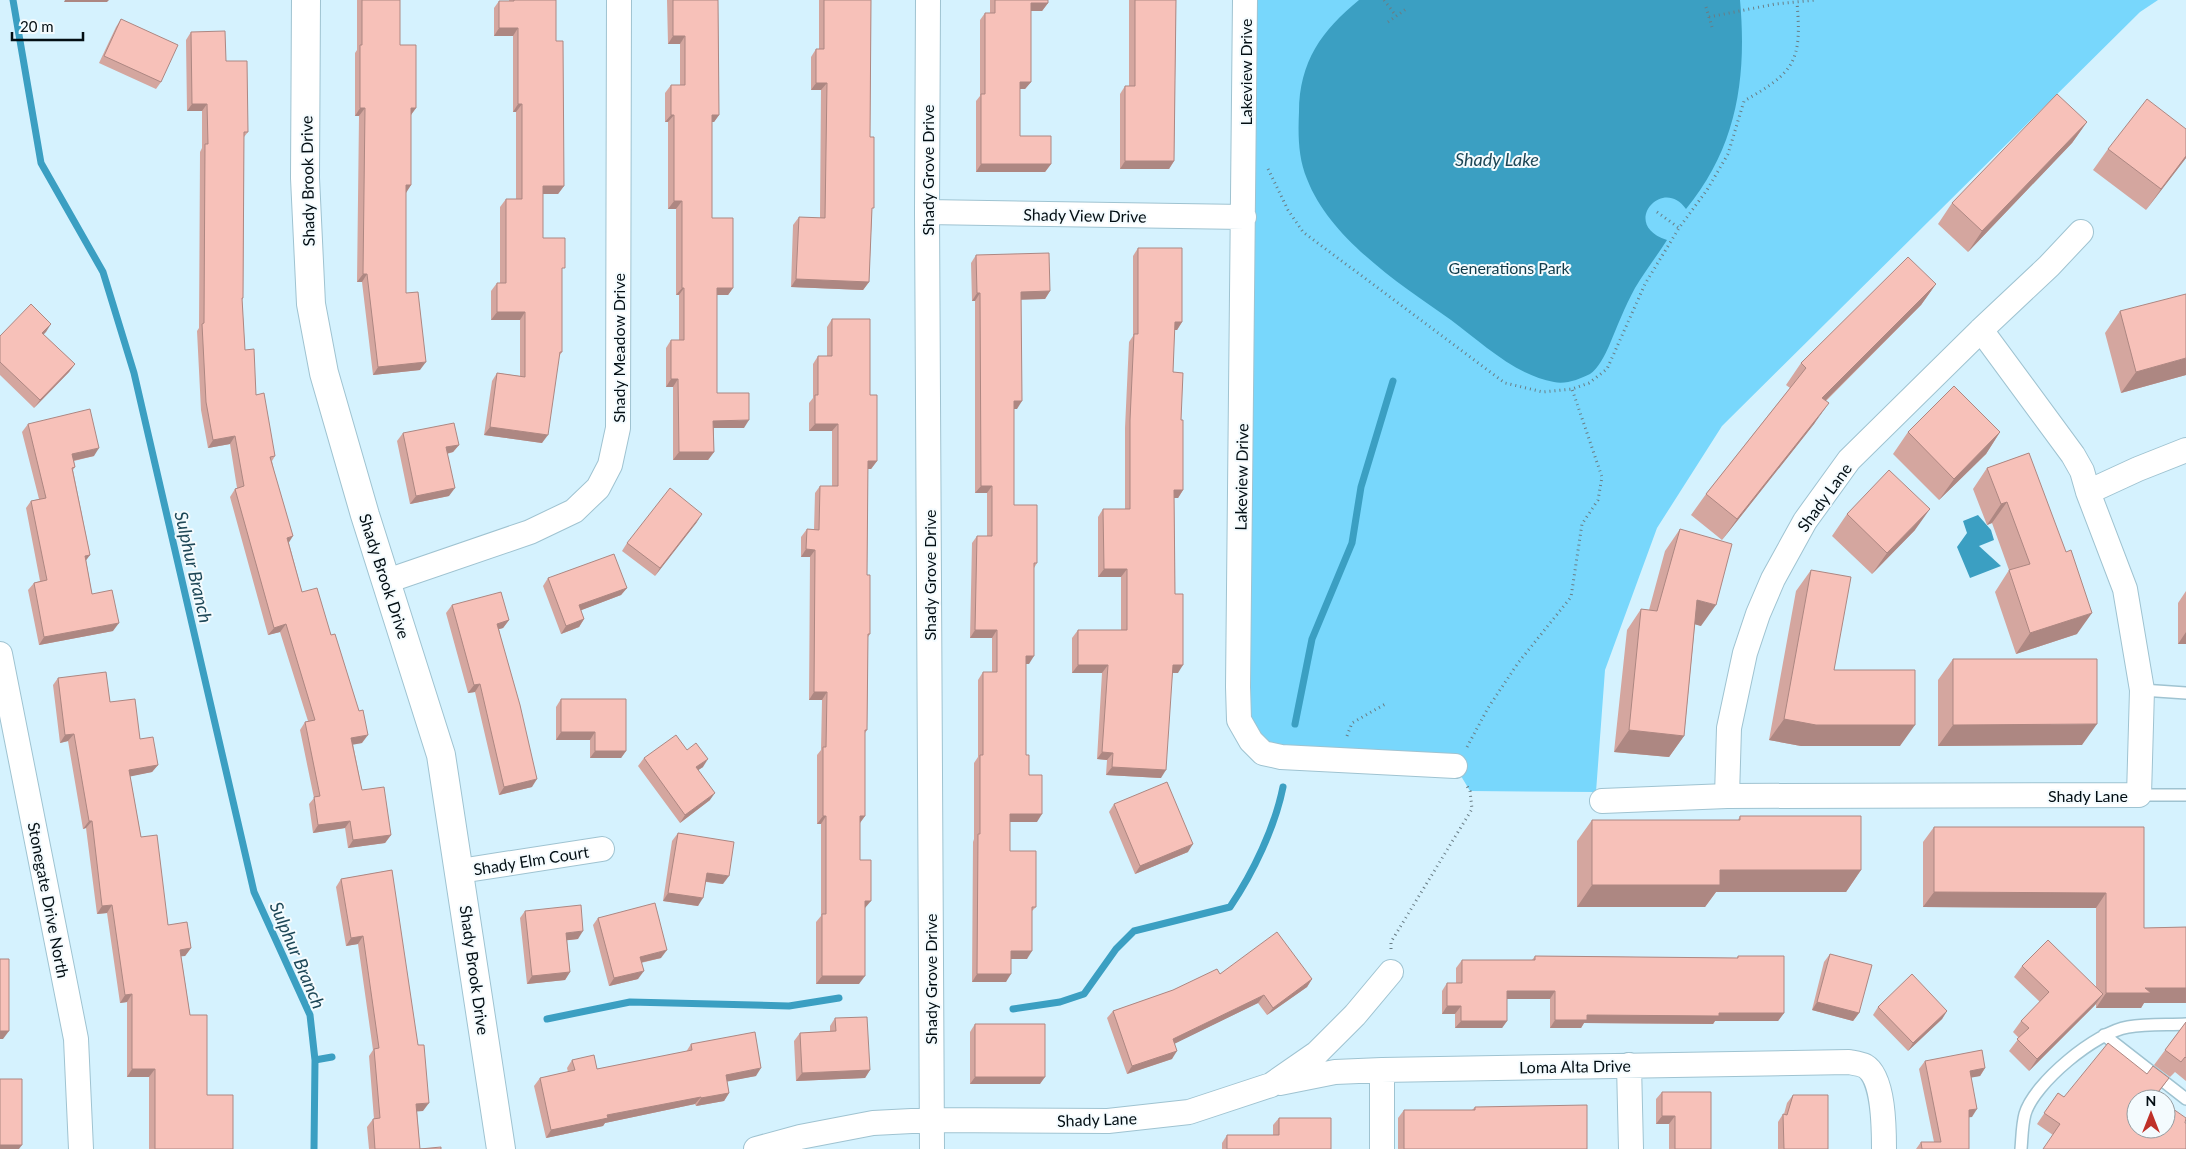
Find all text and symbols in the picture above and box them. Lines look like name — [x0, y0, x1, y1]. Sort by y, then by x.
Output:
scale bar — [12, 10, 84, 42]
text: 20 m — [20, 17, 54, 35]
street label: Lakeview Drive — [1236, 18, 1255, 126]
street label: Shady Grove Drive — [918, 105, 937, 235]
street label: Shady Brook Drive — [296, 116, 318, 246]
water label: Shady Lake — [1455, 148, 1539, 170]
street label: Shady View Drive — [1023, 204, 1147, 226]
park label: Generations Park — [1448, 258, 1570, 277]
street label: Shady Meadow Drive — [609, 273, 628, 423]
street label: Lakeview Drive — [1231, 423, 1251, 531]
street label: Shady Lane — [1793, 459, 1855, 535]
water label: Sulphur Branch — [170, 509, 218, 625]
street label: Shady Grove Drive — [920, 510, 939, 640]
street label: Shady Brook Drive — [356, 511, 414, 641]
street label: Shady Lane — [2048, 786, 2128, 805]
street label: Stonegate Drive North — [25, 820, 73, 980]
street label: Shady Elm Court — [472, 841, 590, 879]
water label: Sulphur Branch — [266, 898, 330, 1012]
street label: Shady Brook Drive — [457, 904, 493, 1036]
street label: Shady Grove Drive — [921, 914, 940, 1044]
street label: Loma Alta Drive — [1519, 1056, 1631, 1076]
north arrow — [2126, 1089, 2176, 1139]
text: N — [2146, 1092, 2156, 1109]
street label: Shady Lane — [1057, 1108, 1137, 1130]

